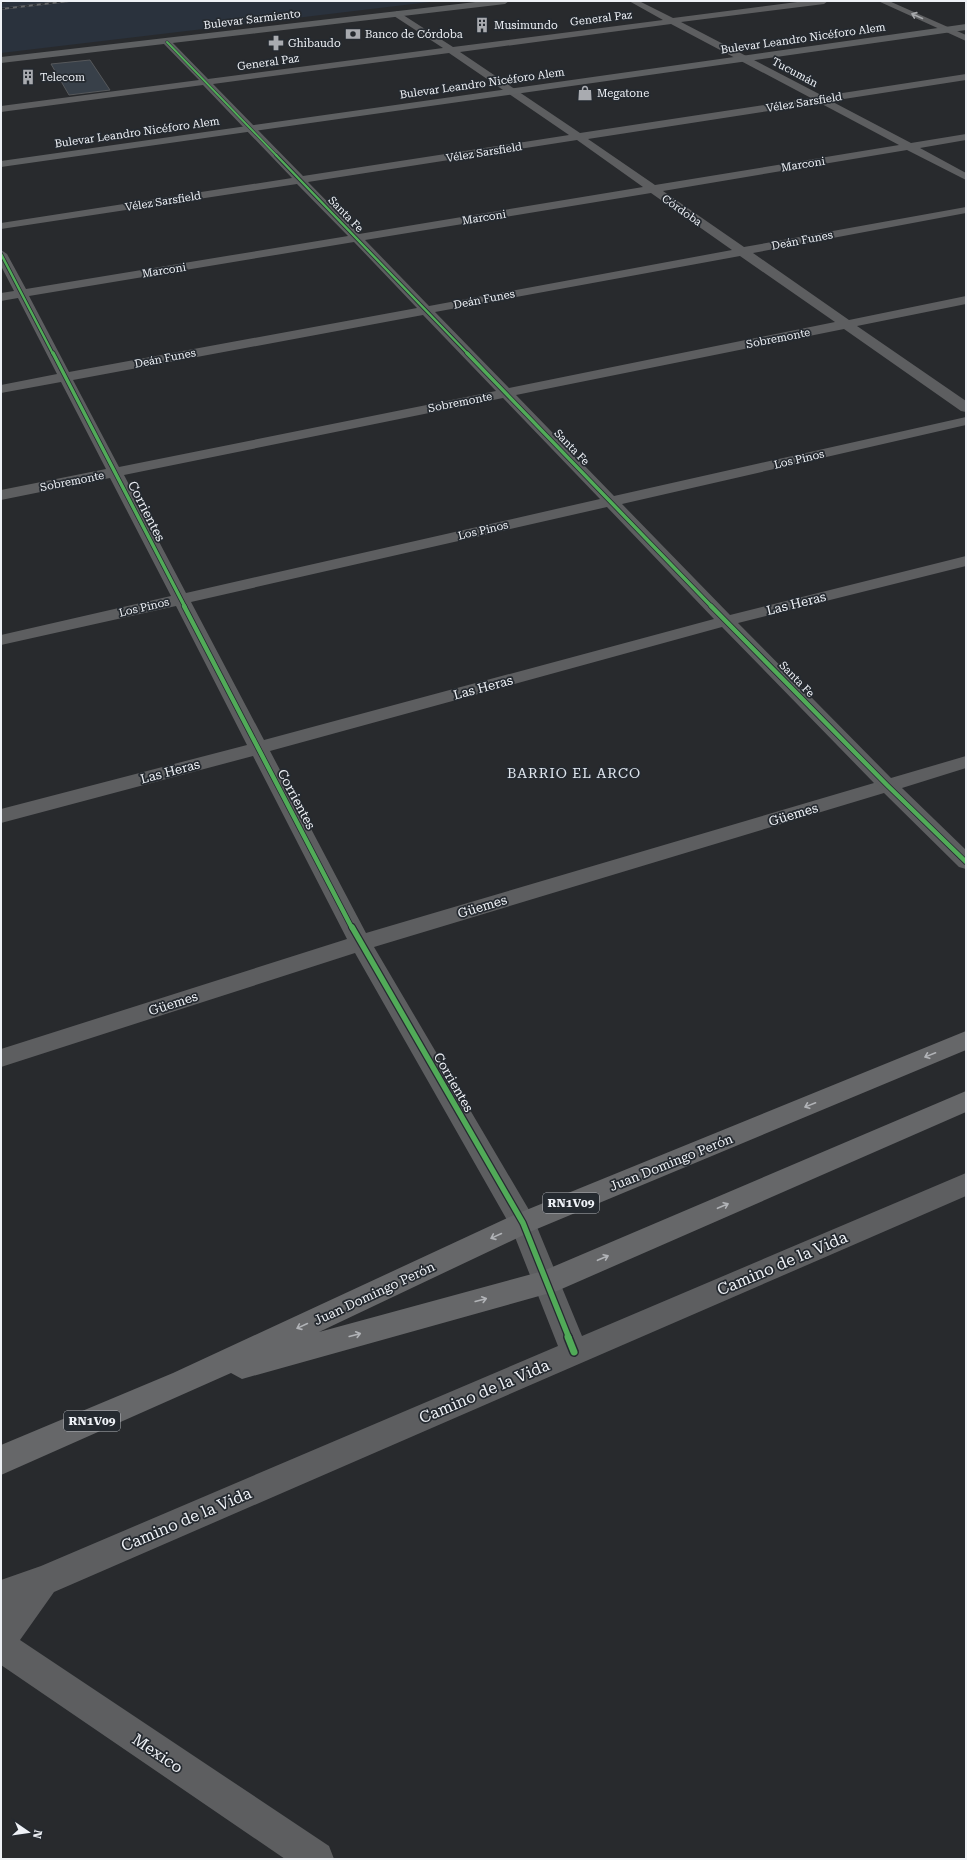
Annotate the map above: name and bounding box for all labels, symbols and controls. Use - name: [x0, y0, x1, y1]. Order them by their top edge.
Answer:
- street label: Bulevar Sarmiento: [203, 7, 302, 32]
- street label: General Paz: [569, 8, 633, 29]
- one-way arrow: [912, 12, 924, 20]
- building icon: Musimundo: [473, 16, 491, 34]
- place label: Musimundo: [494, 19, 558, 32]
- street label: Bulevar Leandro Nicéforo Alem: [720, 20, 886, 57]
- bank icon: Banco de Córdoba: [344, 25, 362, 43]
- place label: Banco de Córdoba: [365, 28, 463, 41]
- pharmacy icon: Ghibaudo: [267, 34, 285, 52]
- place label: Ghibaudo: [288, 37, 341, 50]
- street label: General Paz: [236, 52, 300, 73]
- street label: Tucumán: [770, 55, 820, 90]
- street label: Bulevar Leandro Nicéforo Alem: [399, 65, 565, 102]
- building icon: Telecom: [19, 68, 37, 86]
- place label: Telecom: [40, 71, 85, 84]
- shop icon: Megatone: [576, 84, 594, 102]
- place label: Megatone: [597, 87, 649, 100]
- street label: Vélez Sarsfield: [765, 90, 843, 115]
- street label: Bulevar Leandro Nicéforo Alem: [54, 114, 220, 151]
- street label: Vélez Sarsfield: [445, 140, 523, 165]
- street label: Marconi: [780, 155, 826, 174]
- street label: Vélez Sarsfield: [124, 189, 202, 214]
- street label: Córdoba: [659, 192, 704, 229]
- street label: Santa Fe: [325, 194, 366, 235]
- street label: Marconi: [461, 208, 507, 227]
- street label: Deán Funes: [770, 228, 834, 253]
- street label: Marconi: [141, 261, 187, 280]
- street label: Deán Funes: [452, 287, 516, 312]
- street label: Sobremonte: [745, 326, 811, 351]
- street label: Deán Funes: [133, 346, 197, 371]
- street label: Sobremonte: [427, 390, 493, 415]
- street label: Santa Fe: [551, 427, 592, 468]
- street label: Los Pinos: [773, 447, 826, 472]
- street label: Sobremonte: [39, 469, 105, 494]
- street label: Corrientes: [125, 479, 168, 544]
- street label: Los Pinos: [457, 518, 510, 543]
- street label: Las Heras: [765, 589, 828, 618]
- street label: Los Pinos: [118, 595, 171, 620]
- street label: Santa Fe: [776, 659, 817, 700]
- street label: Las Heras: [452, 672, 515, 703]
- street label: Las Heras: [139, 756, 202, 787]
- district label: BARRIO EL ARCO: [507, 765, 641, 781]
- street label: Corrientes: [274, 767, 319, 832]
- street label: Güemes: [767, 800, 820, 829]
- street label: Güemes: [456, 892, 509, 921]
- street label: Güemes: [147, 988, 200, 1018]
- street label: Corrientes: [431, 1050, 477, 1114]
- one-way arrow: [924, 1052, 936, 1059]
- one-way arrow: [804, 1101, 816, 1109]
- street label: Juan Domingo Perón: [607, 1131, 736, 1194]
- road number: RN1V09: [543, 1193, 599, 1213]
- one-way arrow: [716, 1202, 728, 1209]
- street label: Camino de la Vida: [714, 1227, 851, 1300]
- one-way arrow: [490, 1233, 502, 1240]
- one-way arrow: [597, 1253, 609, 1261]
- street label: Juan Domingo Perón: [311, 1259, 438, 1328]
- one-way arrow: [474, 1296, 487, 1303]
- one-way arrow: [297, 1323, 309, 1330]
- one-way arrow: [349, 1331, 362, 1338]
- street label: Camino de la Vida: [416, 1355, 553, 1428]
- road number: RN1V09: [64, 1411, 120, 1431]
- street label: Camino de la Vida: [118, 1483, 255, 1556]
- street label: Mexico: [129, 1730, 187, 1777]
- north arrow: [8, 1812, 48, 1852]
- text: N: [30, 1829, 45, 1840]

